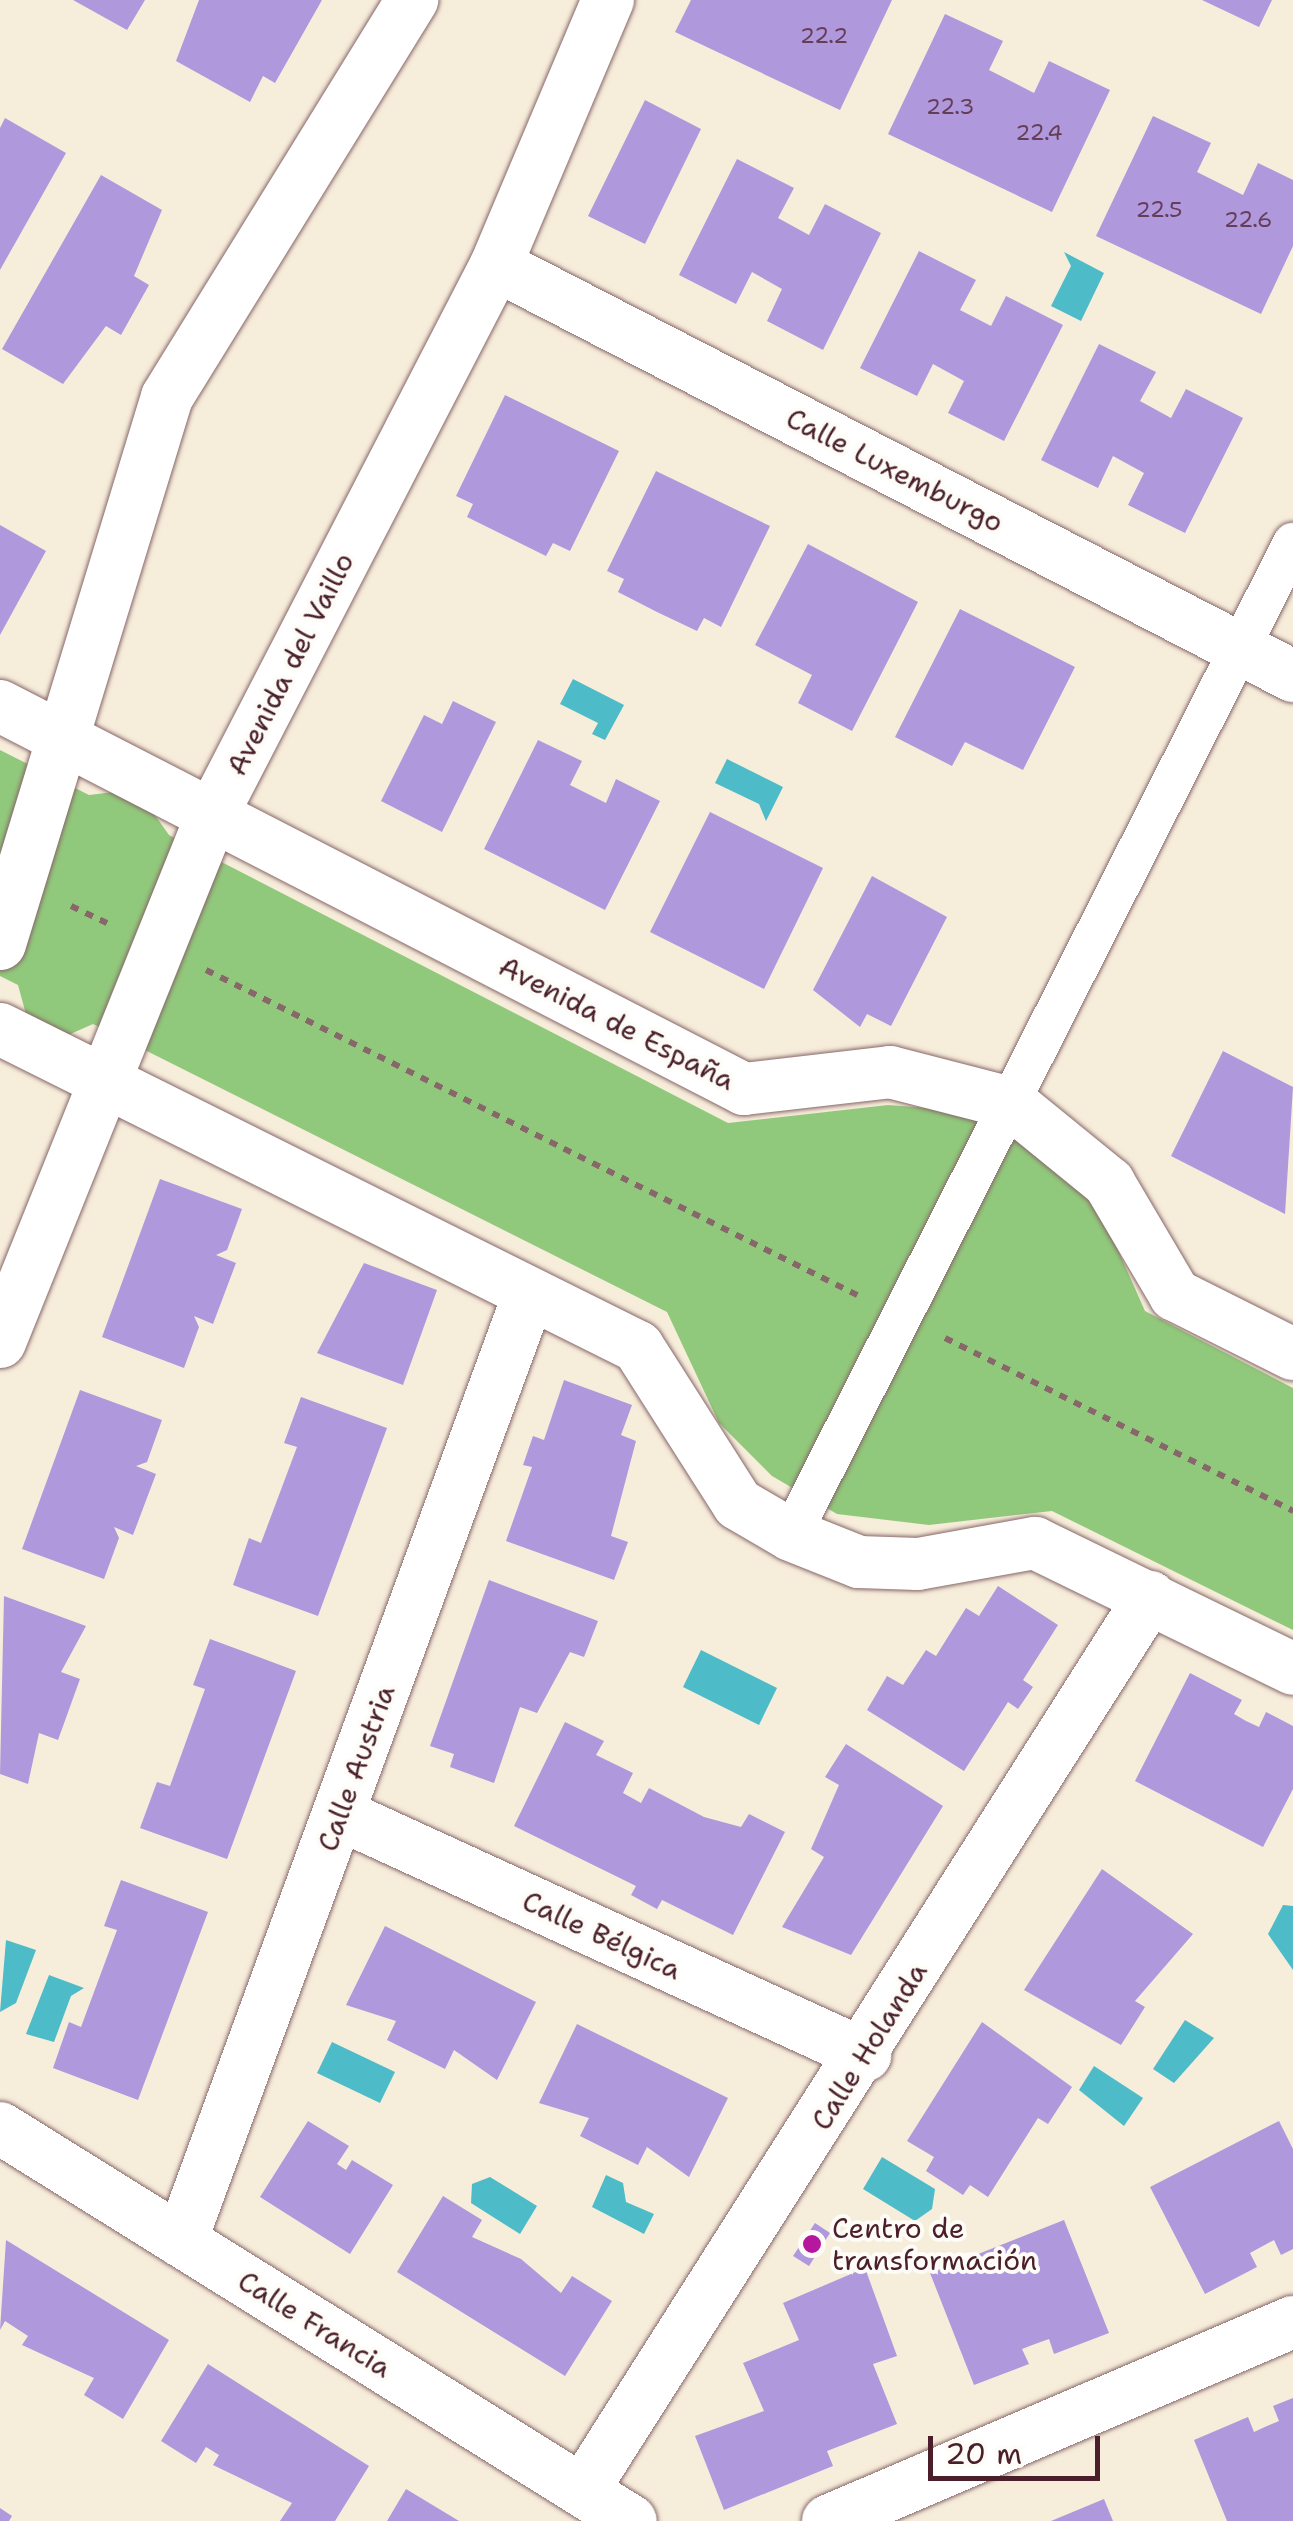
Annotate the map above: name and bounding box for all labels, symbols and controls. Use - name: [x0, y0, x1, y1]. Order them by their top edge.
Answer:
- house number: 22.2: [800, 23, 848, 49]
- house number: 22.3: [926, 94, 974, 120]
- house number: 22.4: [1015, 120, 1063, 146]
- house number: 22.5: [1135, 197, 1183, 223]
- house number: 22.6: [1224, 207, 1272, 233]
- street label: Calle Luxemburgo: [781, 401, 1009, 539]
- street label: Avenida del Vaillo: [219, 547, 361, 781]
- street label: Avenida de España: [493, 949, 741, 1097]
- street label: Calle Austria: [310, 1680, 402, 1856]
- street label: Calle Bélgica: [517, 1884, 687, 1986]
- street label: Calle Holanda: [804, 1956, 934, 2136]
- place label: Centro de transformación: [832, 2211, 1037, 2277]
- marker: Centro de transformación: [801, 2233, 823, 2255]
- street label: Calle Francia: [232, 2264, 398, 2384]
- scale bar: [933, 2416, 1106, 2478]
- text: 20 m: [945, 2433, 1022, 2474]

